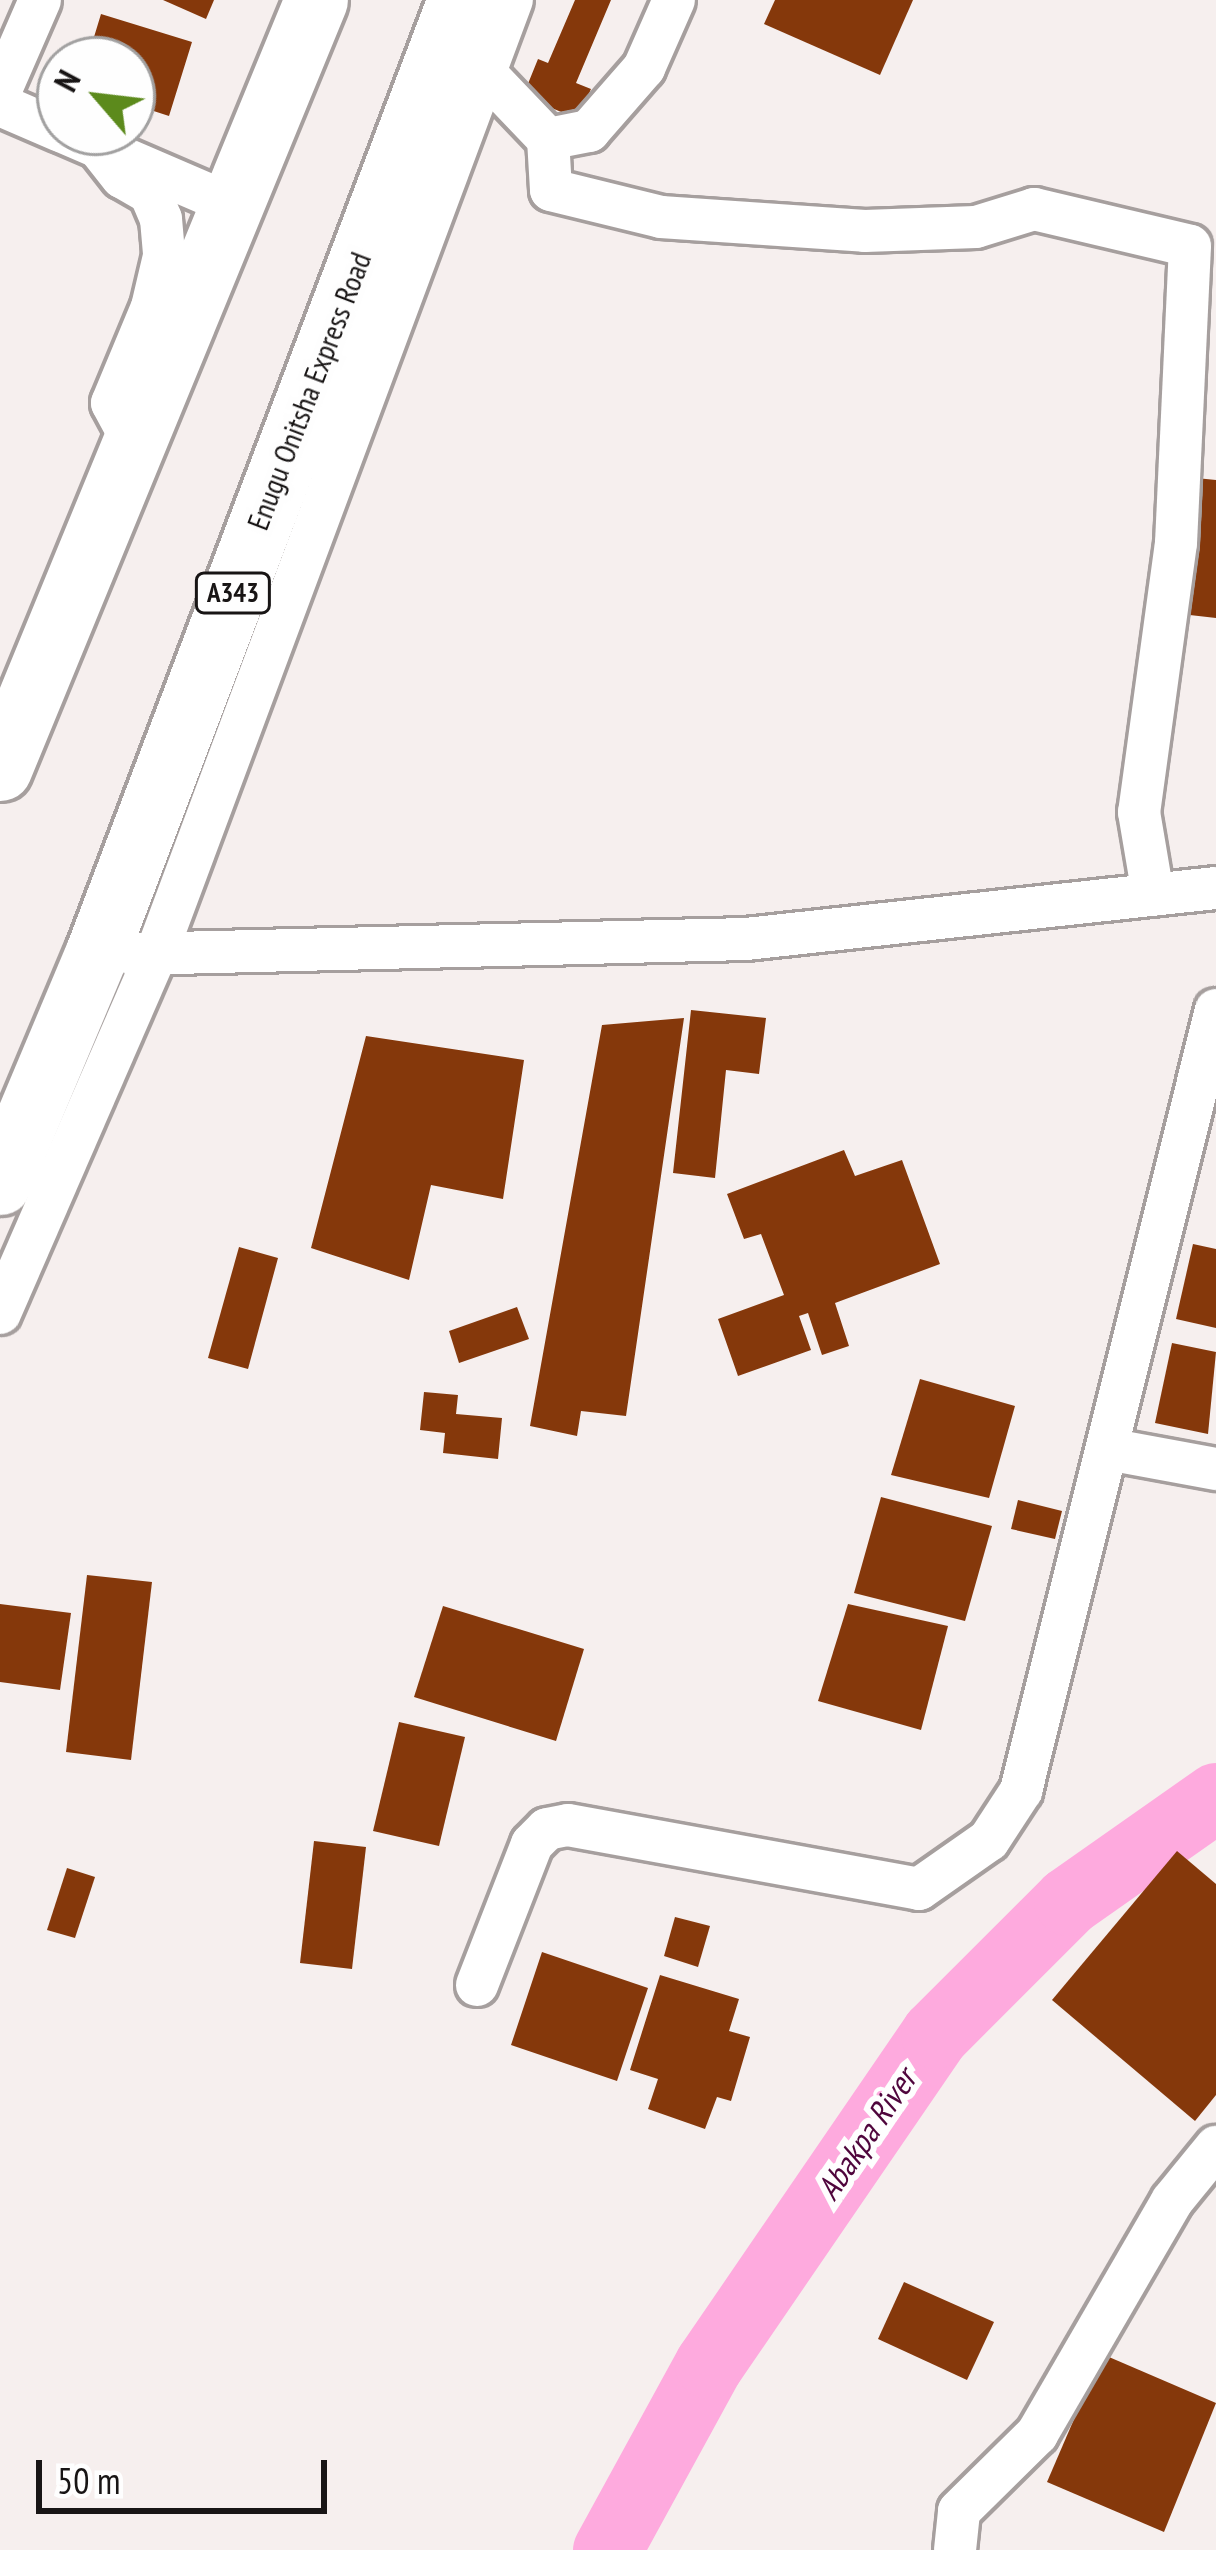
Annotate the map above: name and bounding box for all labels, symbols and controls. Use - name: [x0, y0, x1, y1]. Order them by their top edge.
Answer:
- north arrow: [36, 36, 156, 156]
- text: N: [43, 62, 90, 98]
- street label: Enugu Onitsha Express Road: [239, 247, 379, 535]
- road number: A343: [194, 572, 272, 614]
- water label: Abakpa River: [808, 2061, 924, 2207]
- scale bar: [42, 2436, 333, 2510]
- text: 50 m: [57, 2457, 120, 2504]

